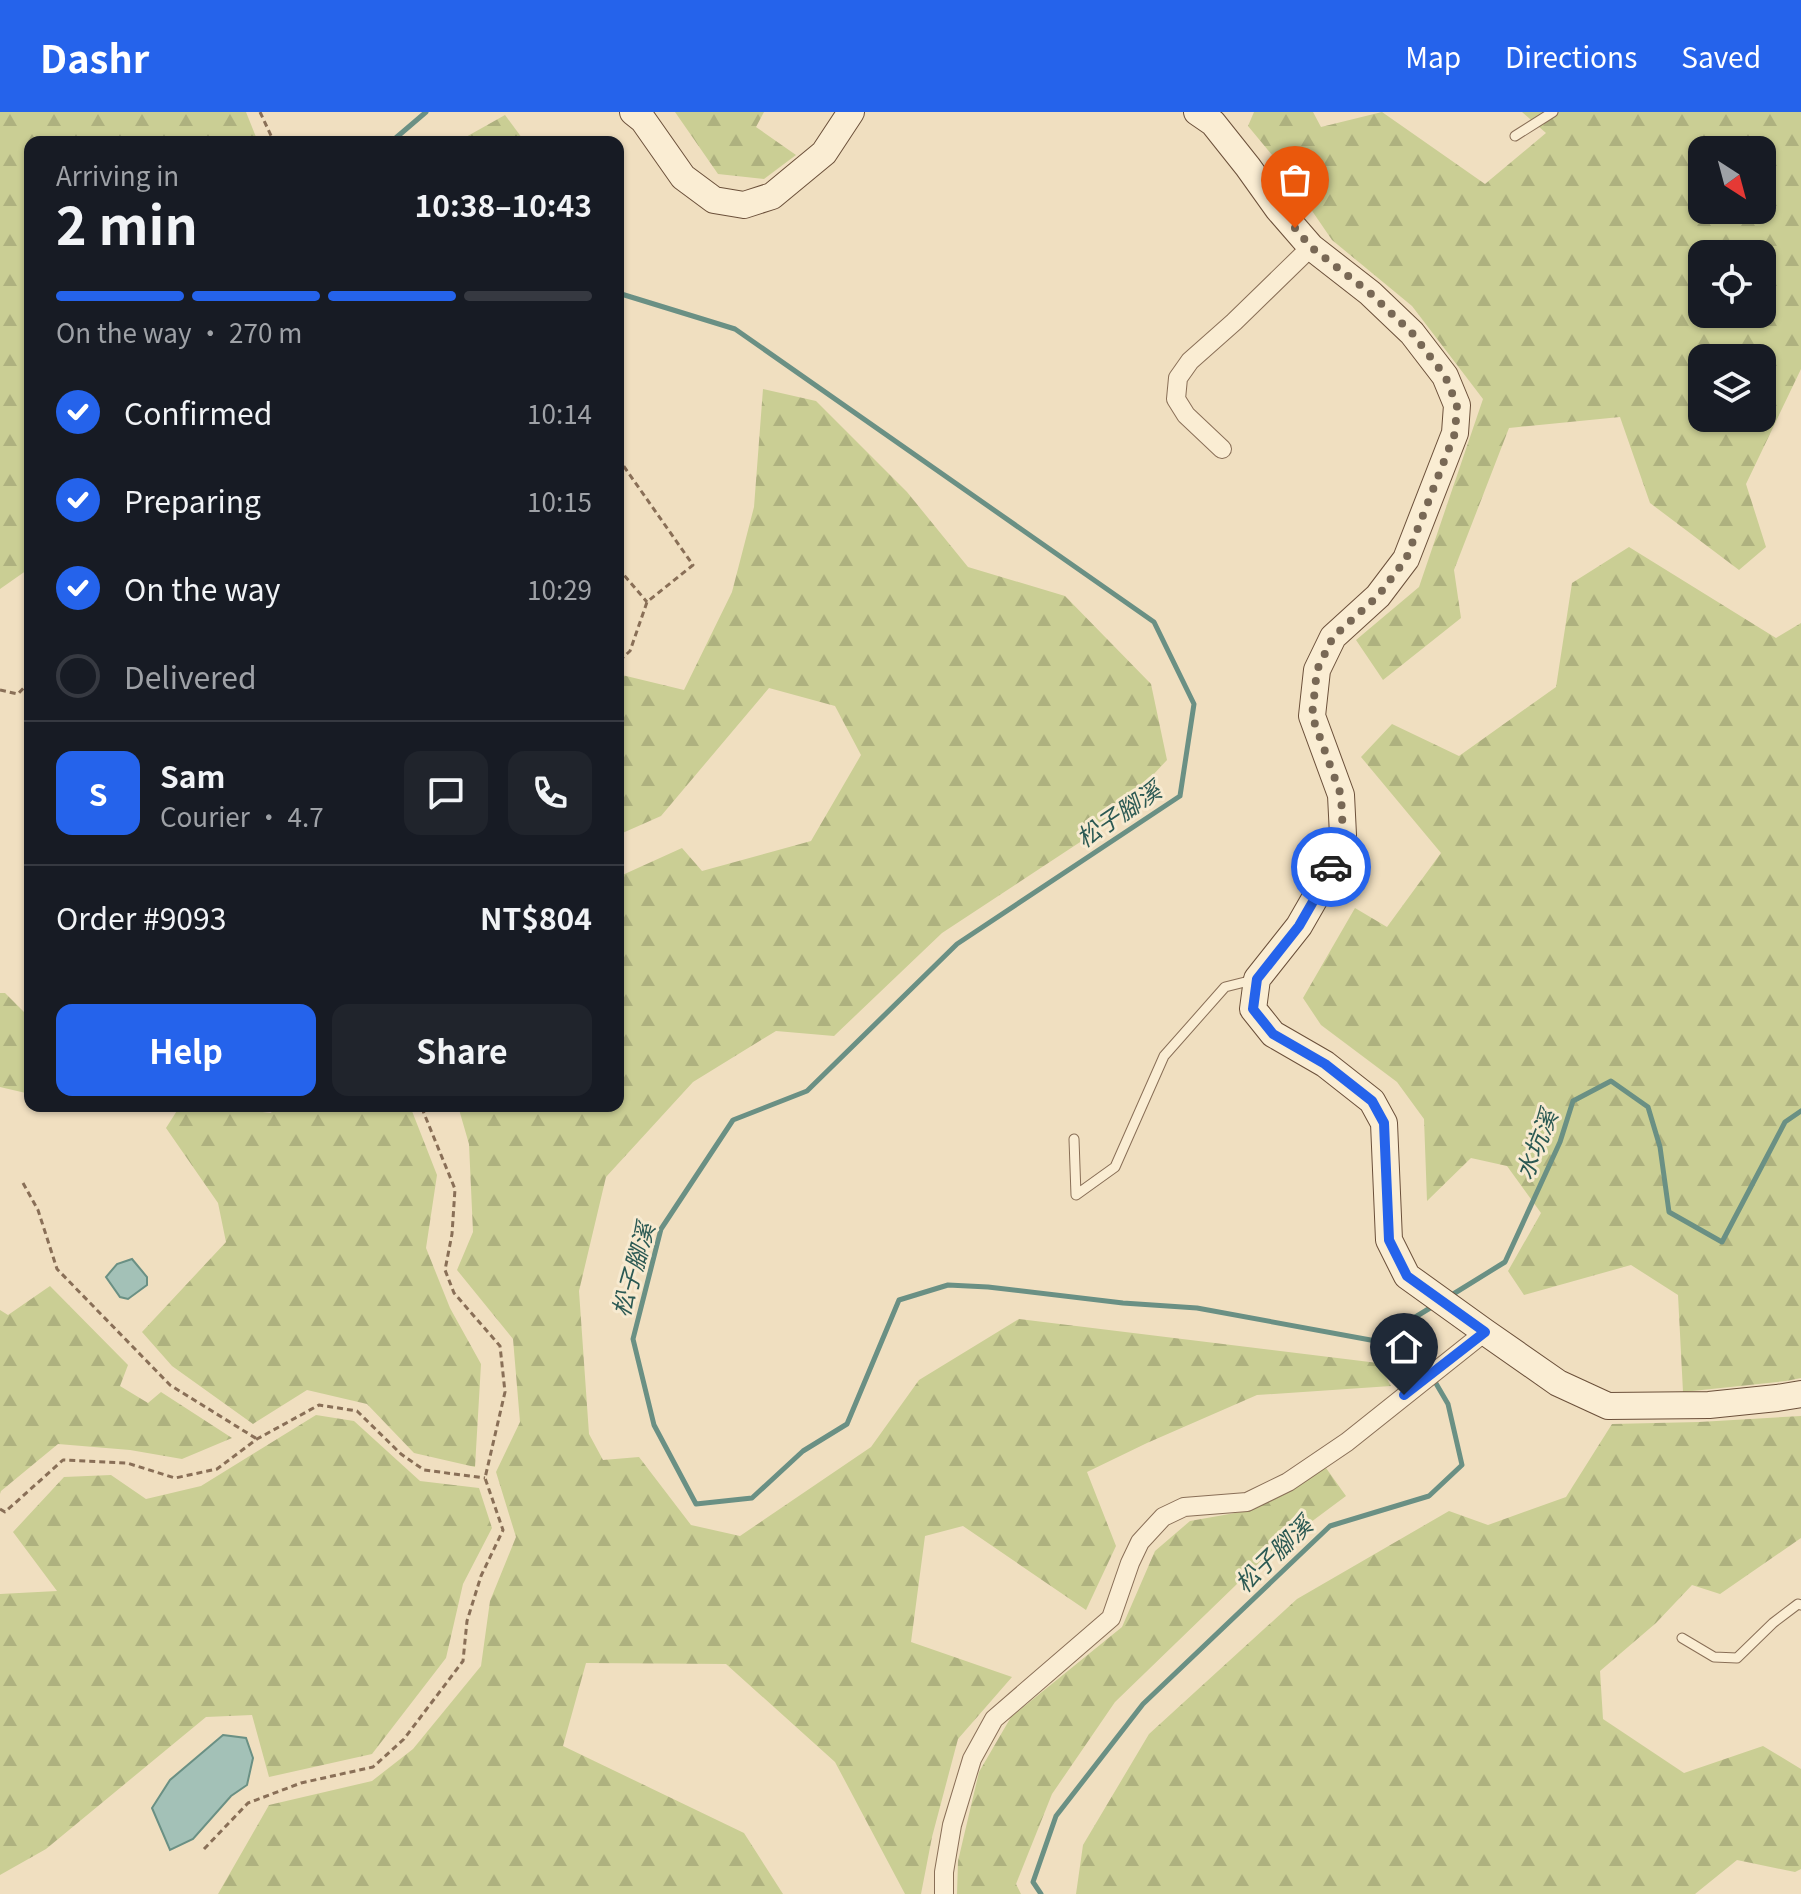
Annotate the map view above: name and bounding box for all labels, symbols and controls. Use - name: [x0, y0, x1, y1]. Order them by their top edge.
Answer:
- text: Dashr: [40, 29, 149, 84]
- text: Map: [1405, 36, 1461, 76]
- text: Directions: [1505, 36, 1637, 76]
- text: Saved: [1681, 36, 1761, 76]
- north arrow: [1688, 136, 1776, 224]
- map controls: [1688, 136, 1776, 432]
- pin: [1261, 146, 1329, 228]
- text: Arriving in: [56, 156, 179, 193]
- icon: bag: [1273, 158, 1317, 202]
- text: 10:38–10:43: [415, 182, 592, 226]
- text: 2 min: [56, 185, 198, 260]
- button: locate: [1688, 240, 1776, 328]
- text: On the way · 270 m: [56, 313, 302, 350]
- button: layers: [1688, 344, 1776, 432]
- icon: check: [56, 390, 100, 434]
- text: Confirmed: [124, 390, 272, 434]
- text: 10:14: [527, 394, 592, 431]
- icon: check: [56, 478, 100, 522]
- text: Preparing: [124, 478, 261, 522]
- text: 10:15: [527, 482, 592, 519]
- icon: check: [56, 566, 100, 610]
- text: On the way: [124, 566, 280, 610]
- text: 10:29: [527, 570, 592, 607]
- text: Delivered: [124, 654, 257, 698]
- button: chat: [404, 751, 488, 835]
- button: phone: [508, 751, 592, 835]
- text: Sam: [160, 753, 225, 797]
- water label: 松子腳溪: [1068, 770, 1170, 854]
- text: S: [89, 771, 107, 815]
- text: Courier · 4.7: [160, 797, 324, 834]
- courier: [1291, 827, 1371, 907]
- icon: car: [1309, 845, 1353, 889]
- text: Order #9093: [56, 895, 226, 939]
- text: NT$804: [480, 895, 592, 939]
- button: Help: [56, 1004, 316, 1096]
- button: Share: [332, 1004, 592, 1096]
- water label: 水坑溪: [1505, 1101, 1566, 1184]
- water label: 松子腳溪: [602, 1215, 662, 1320]
- pin: [1370, 1313, 1438, 1395]
- icon: home: [1382, 1325, 1426, 1369]
- water label: 松子腳溪: [1226, 1505, 1321, 1599]

